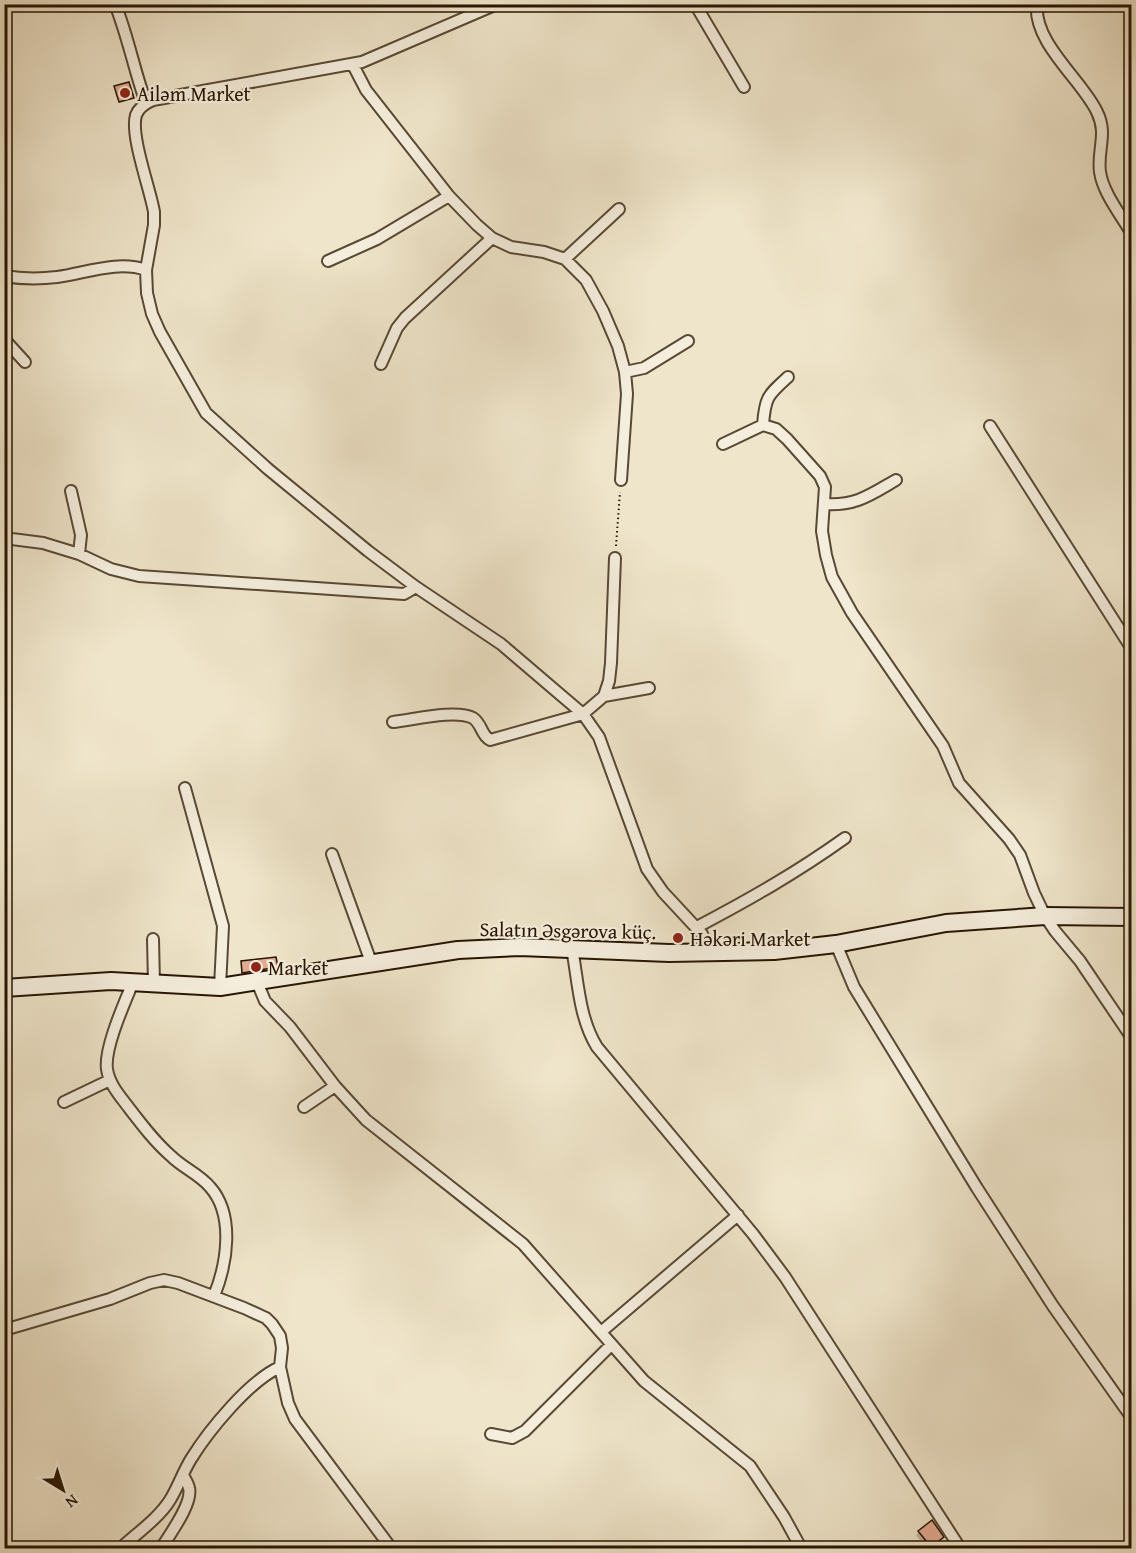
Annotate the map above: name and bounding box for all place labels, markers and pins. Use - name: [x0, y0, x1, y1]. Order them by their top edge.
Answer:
- place label: Ailəm Market: [137, 79, 251, 108]
- marker: Ailəm Market: [118, 86, 132, 100]
- place label: Həkəri Market: [690, 924, 811, 953]
- marker: Həkəri Market: [671, 931, 685, 945]
- place label: Market: [268, 953, 328, 982]
- marker: Market: [249, 960, 263, 974]

